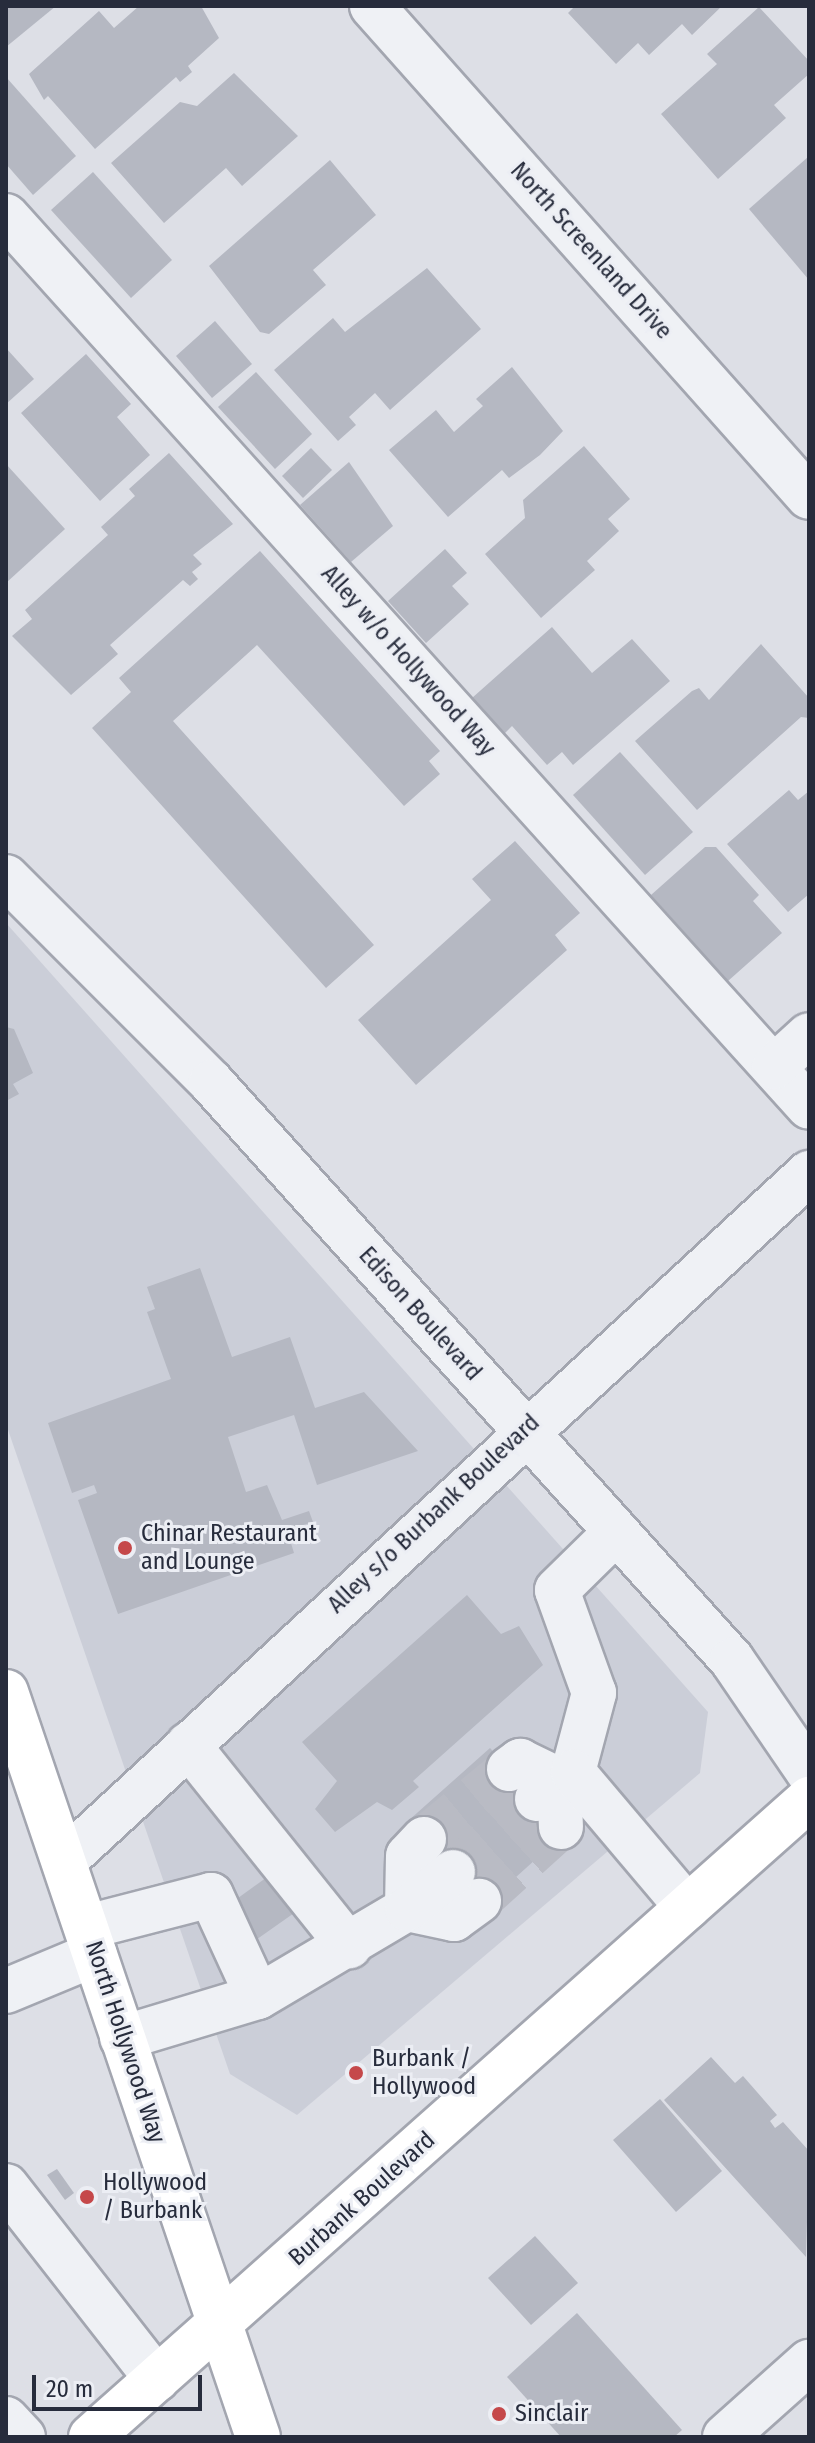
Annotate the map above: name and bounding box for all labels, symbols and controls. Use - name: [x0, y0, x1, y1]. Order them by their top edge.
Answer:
- street label: North Screenland Drive: [504, 157, 678, 345]
- street label: Alley w/o Hollywood Way: [315, 560, 501, 762]
- street label: Edison Boulevard: [352, 1241, 488, 1387]
- street label: Alley s/o Burbank Boulevard: [322, 1408, 546, 1620]
- place label: Chinar Restaurant and Lounge: [141, 1520, 317, 1576]
- marker: Chinar Restaurant and Lounge: [116, 1539, 134, 1557]
- street label: North Hollywood Way: [79, 1937, 171, 2147]
- place label: Burbank / Hollywood: [372, 2045, 476, 2101]
- marker: Burbank / Hollywood: [347, 2064, 365, 2082]
- street label: Burbank Boulevard: [283, 2126, 441, 2272]
- place label: Hollywood / Burbank: [103, 2169, 207, 2225]
- marker: Hollywood / Burbank: [78, 2188, 96, 2206]
- scale bar: [36, 2359, 206, 2409]
- text: 20 m: [46, 2375, 93, 2403]
- place label: Sinclair: [515, 2400, 588, 2428]
- marker: Sinclair: [490, 2405, 508, 2423]

